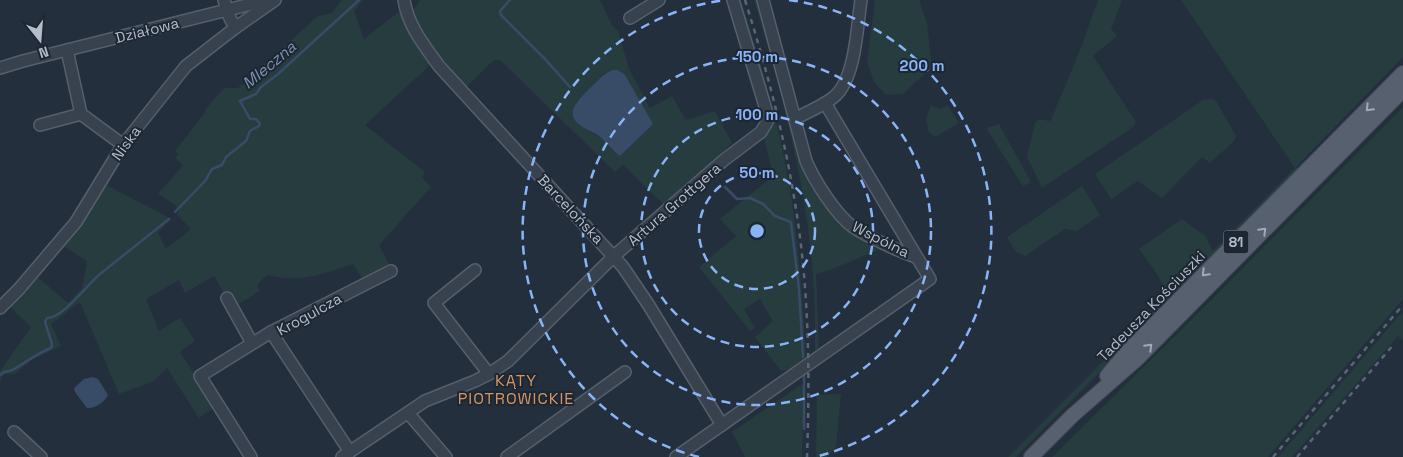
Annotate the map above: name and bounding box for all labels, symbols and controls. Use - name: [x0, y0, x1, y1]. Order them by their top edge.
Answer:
- street label: Działowa: [113, 13, 181, 47]
- north arrow: [15, 15, 65, 65]
- water label: Mleczna: [238, 36, 301, 94]
- text: N: [37, 42, 51, 62]
- text: 150 m: [736, 47, 778, 66]
- text: 200 m: [900, 56, 944, 75]
- one-way arrow: [1366, 102, 1375, 111]
- text: 100 m: [736, 105, 778, 124]
- street label: Niska: [107, 122, 145, 164]
- street label: Artura Grottgera: [623, 158, 725, 250]
- text: 50 m: [739, 163, 775, 182]
- street label: Barcelońska: [534, 170, 608, 248]
- street label: Wspólna: [849, 217, 913, 262]
- centre of rings: [748, 222, 766, 240]
- one-way arrow: [1257, 228, 1266, 237]
- road number: 81: [1224, 230, 1248, 253]
- street label: Tadeusza Kościuszki: [1093, 246, 1209, 366]
- one-way arrow: [1202, 267, 1211, 276]
- street label: Krogulcza: [273, 288, 345, 340]
- one-way arrow: [1143, 344, 1152, 353]
- district label: KĄTY PIOTROWICKIE: [458, 370, 574, 409]

